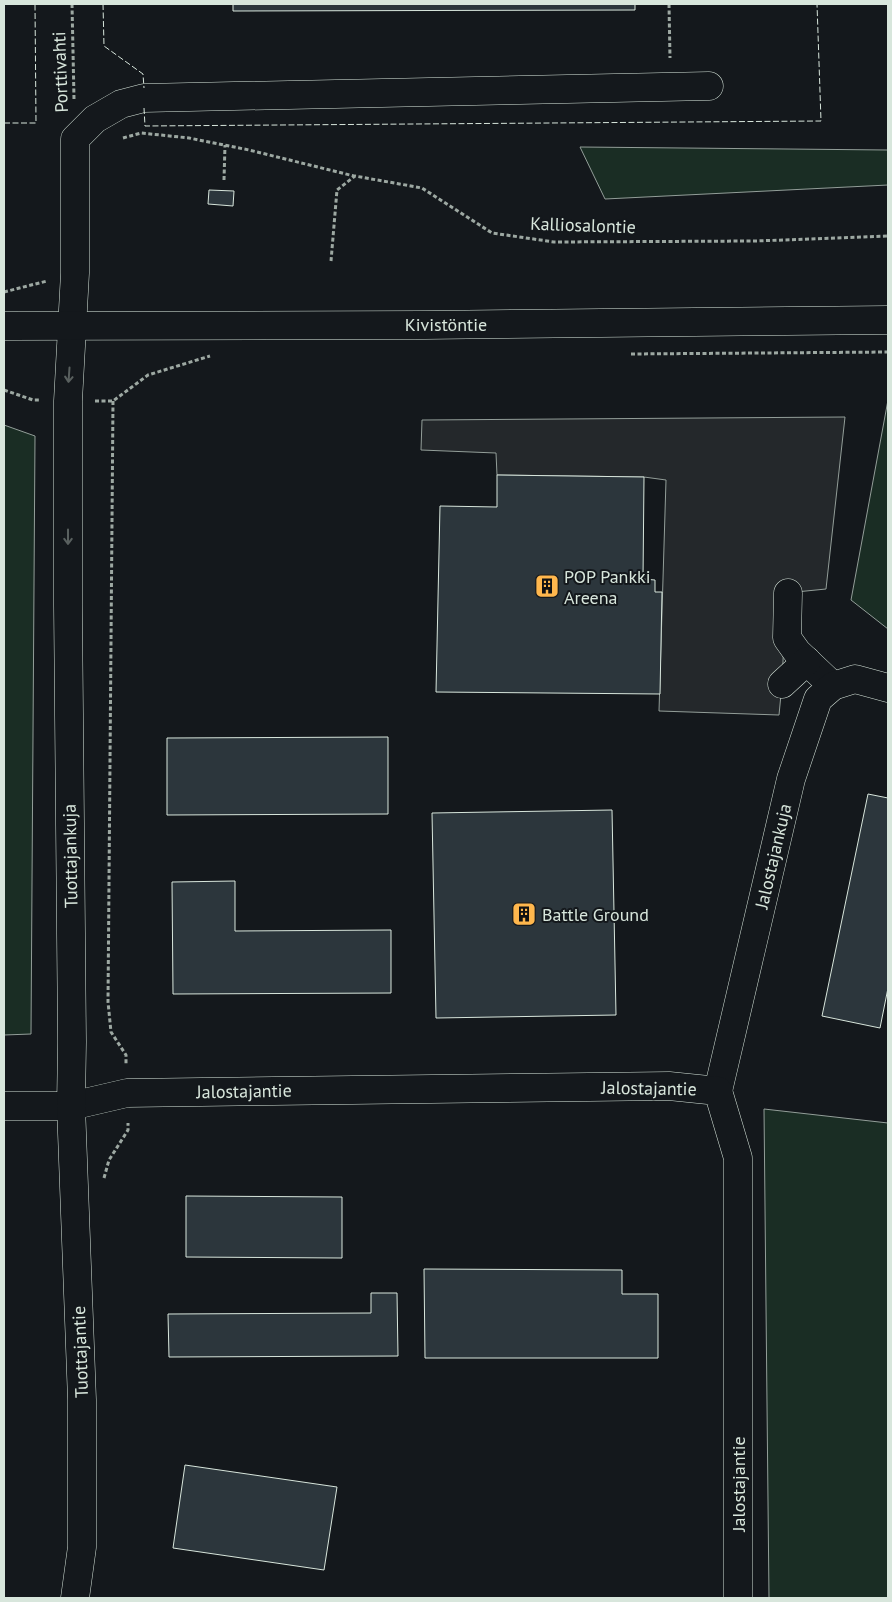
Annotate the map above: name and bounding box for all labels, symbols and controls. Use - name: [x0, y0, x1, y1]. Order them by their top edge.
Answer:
- street label: Porttivahti: [47, 31, 73, 113]
- street label: Kalliosalontie: [530, 212, 636, 238]
- street label: Kivistöntie: [405, 313, 487, 336]
- one-way arrow: [65, 366, 74, 382]
- one-way arrow: [63, 528, 73, 545]
- place label: POP Pankki Areena: [564, 565, 651, 609]
- building icon: POP Pankki Areena: [534, 573, 560, 599]
- street label: Jalostajankuja: [749, 801, 796, 912]
- street label: Tuottajankuja: [58, 804, 82, 908]
- building icon: Battle Ground: [511, 901, 537, 927]
- place label: Battle Ground: [542, 903, 649, 926]
- street label: Jalostajantie: [600, 1076, 697, 1100]
- street label: Jalostajantie: [195, 1079, 292, 1103]
- street label: Tuottajantie: [67, 1306, 93, 1398]
- street label: Jalostajantie: [727, 1436, 750, 1533]

